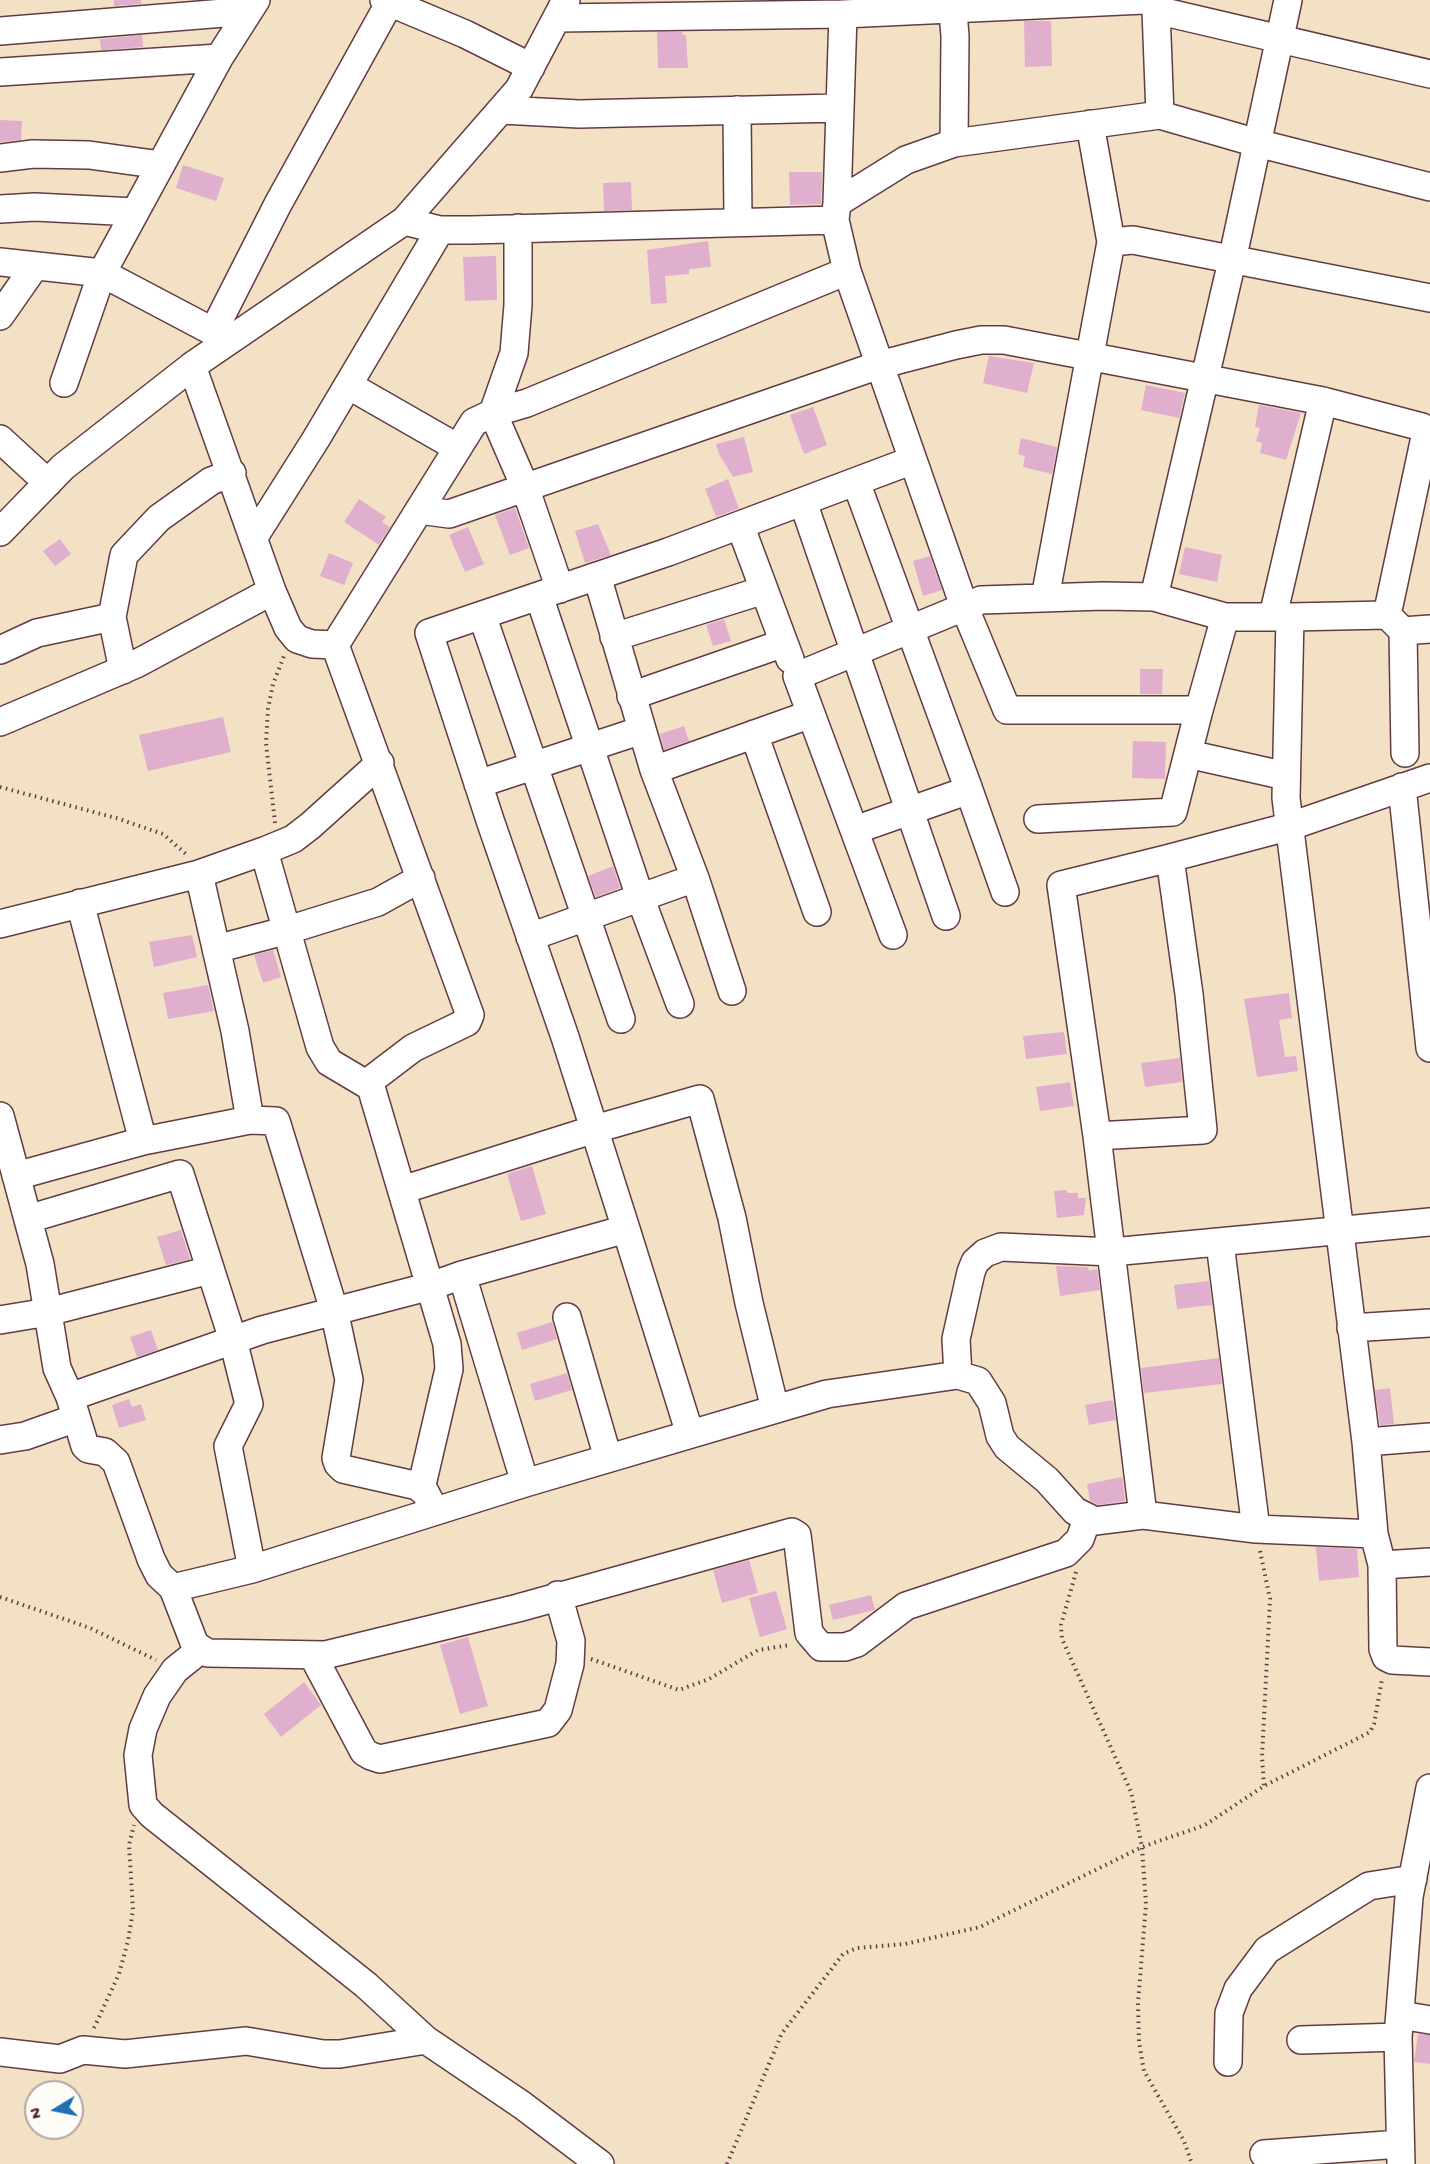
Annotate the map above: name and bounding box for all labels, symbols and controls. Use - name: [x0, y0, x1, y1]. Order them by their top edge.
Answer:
- north arrow: [24, 2080, 84, 2140]
- text: N: [27, 2106, 48, 2120]

